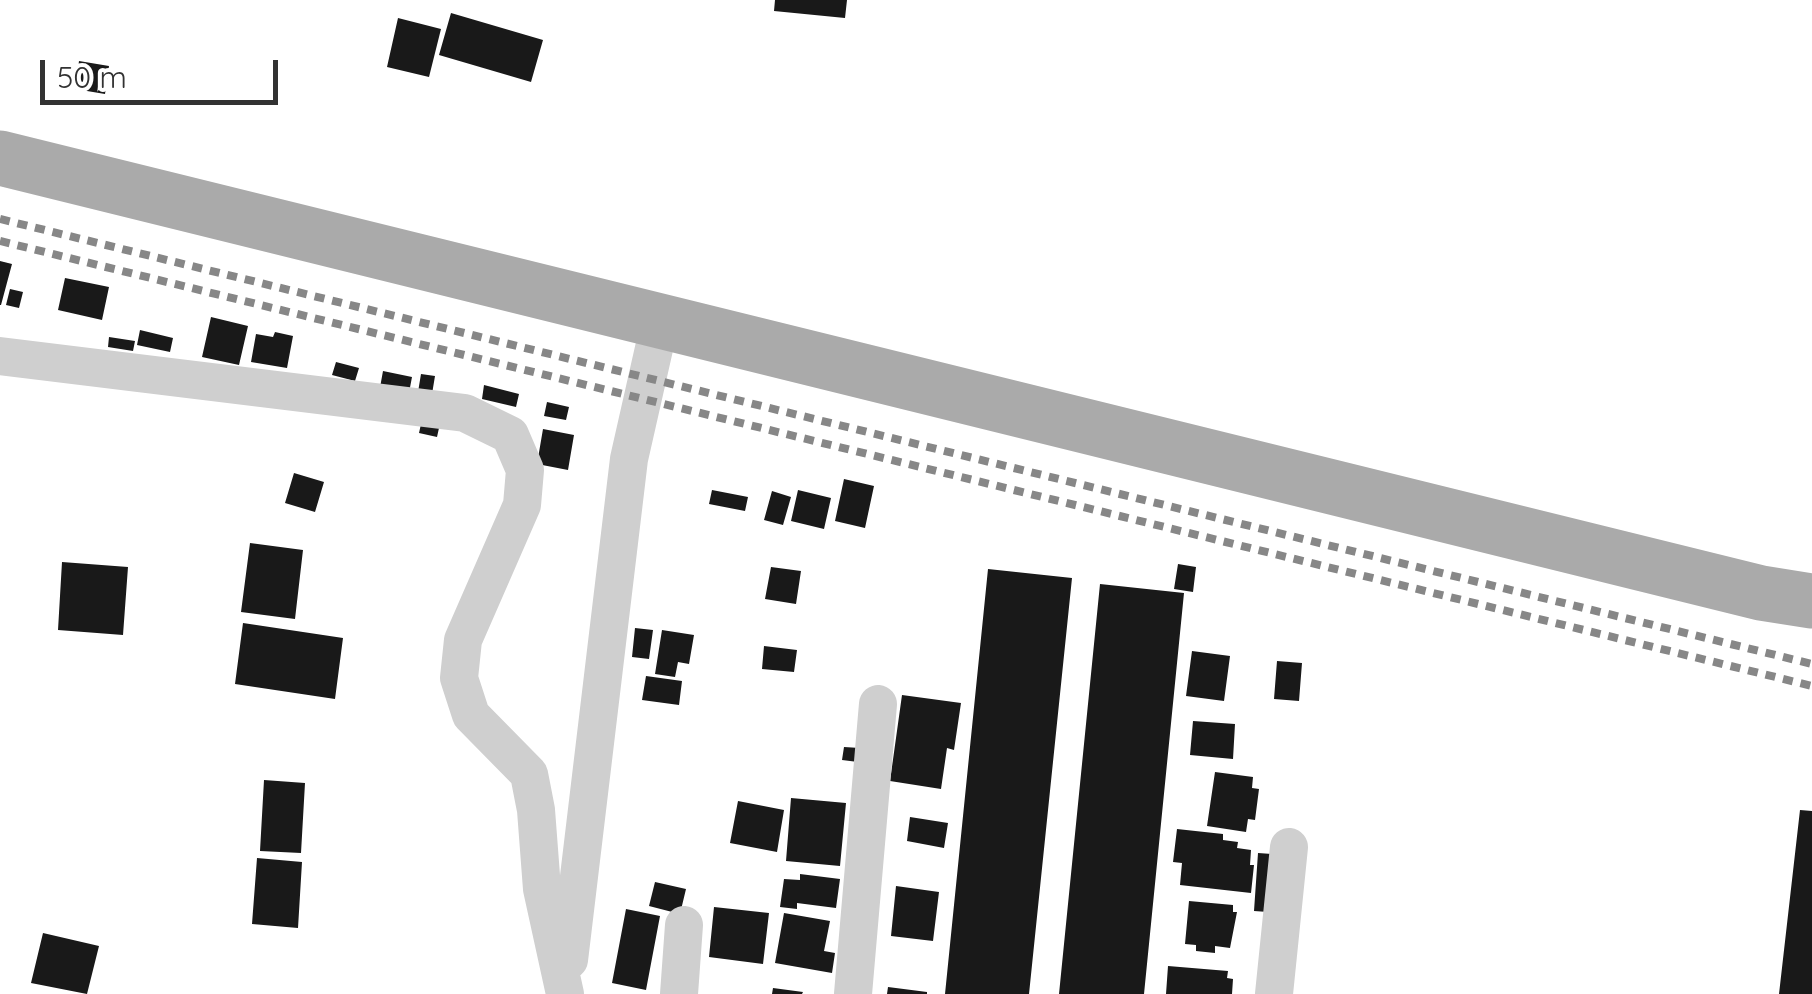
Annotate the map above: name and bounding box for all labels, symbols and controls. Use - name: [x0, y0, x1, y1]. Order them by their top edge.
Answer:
- scale bar: [45, 40, 282, 102]
- text: 50 m: [57, 58, 127, 96]

